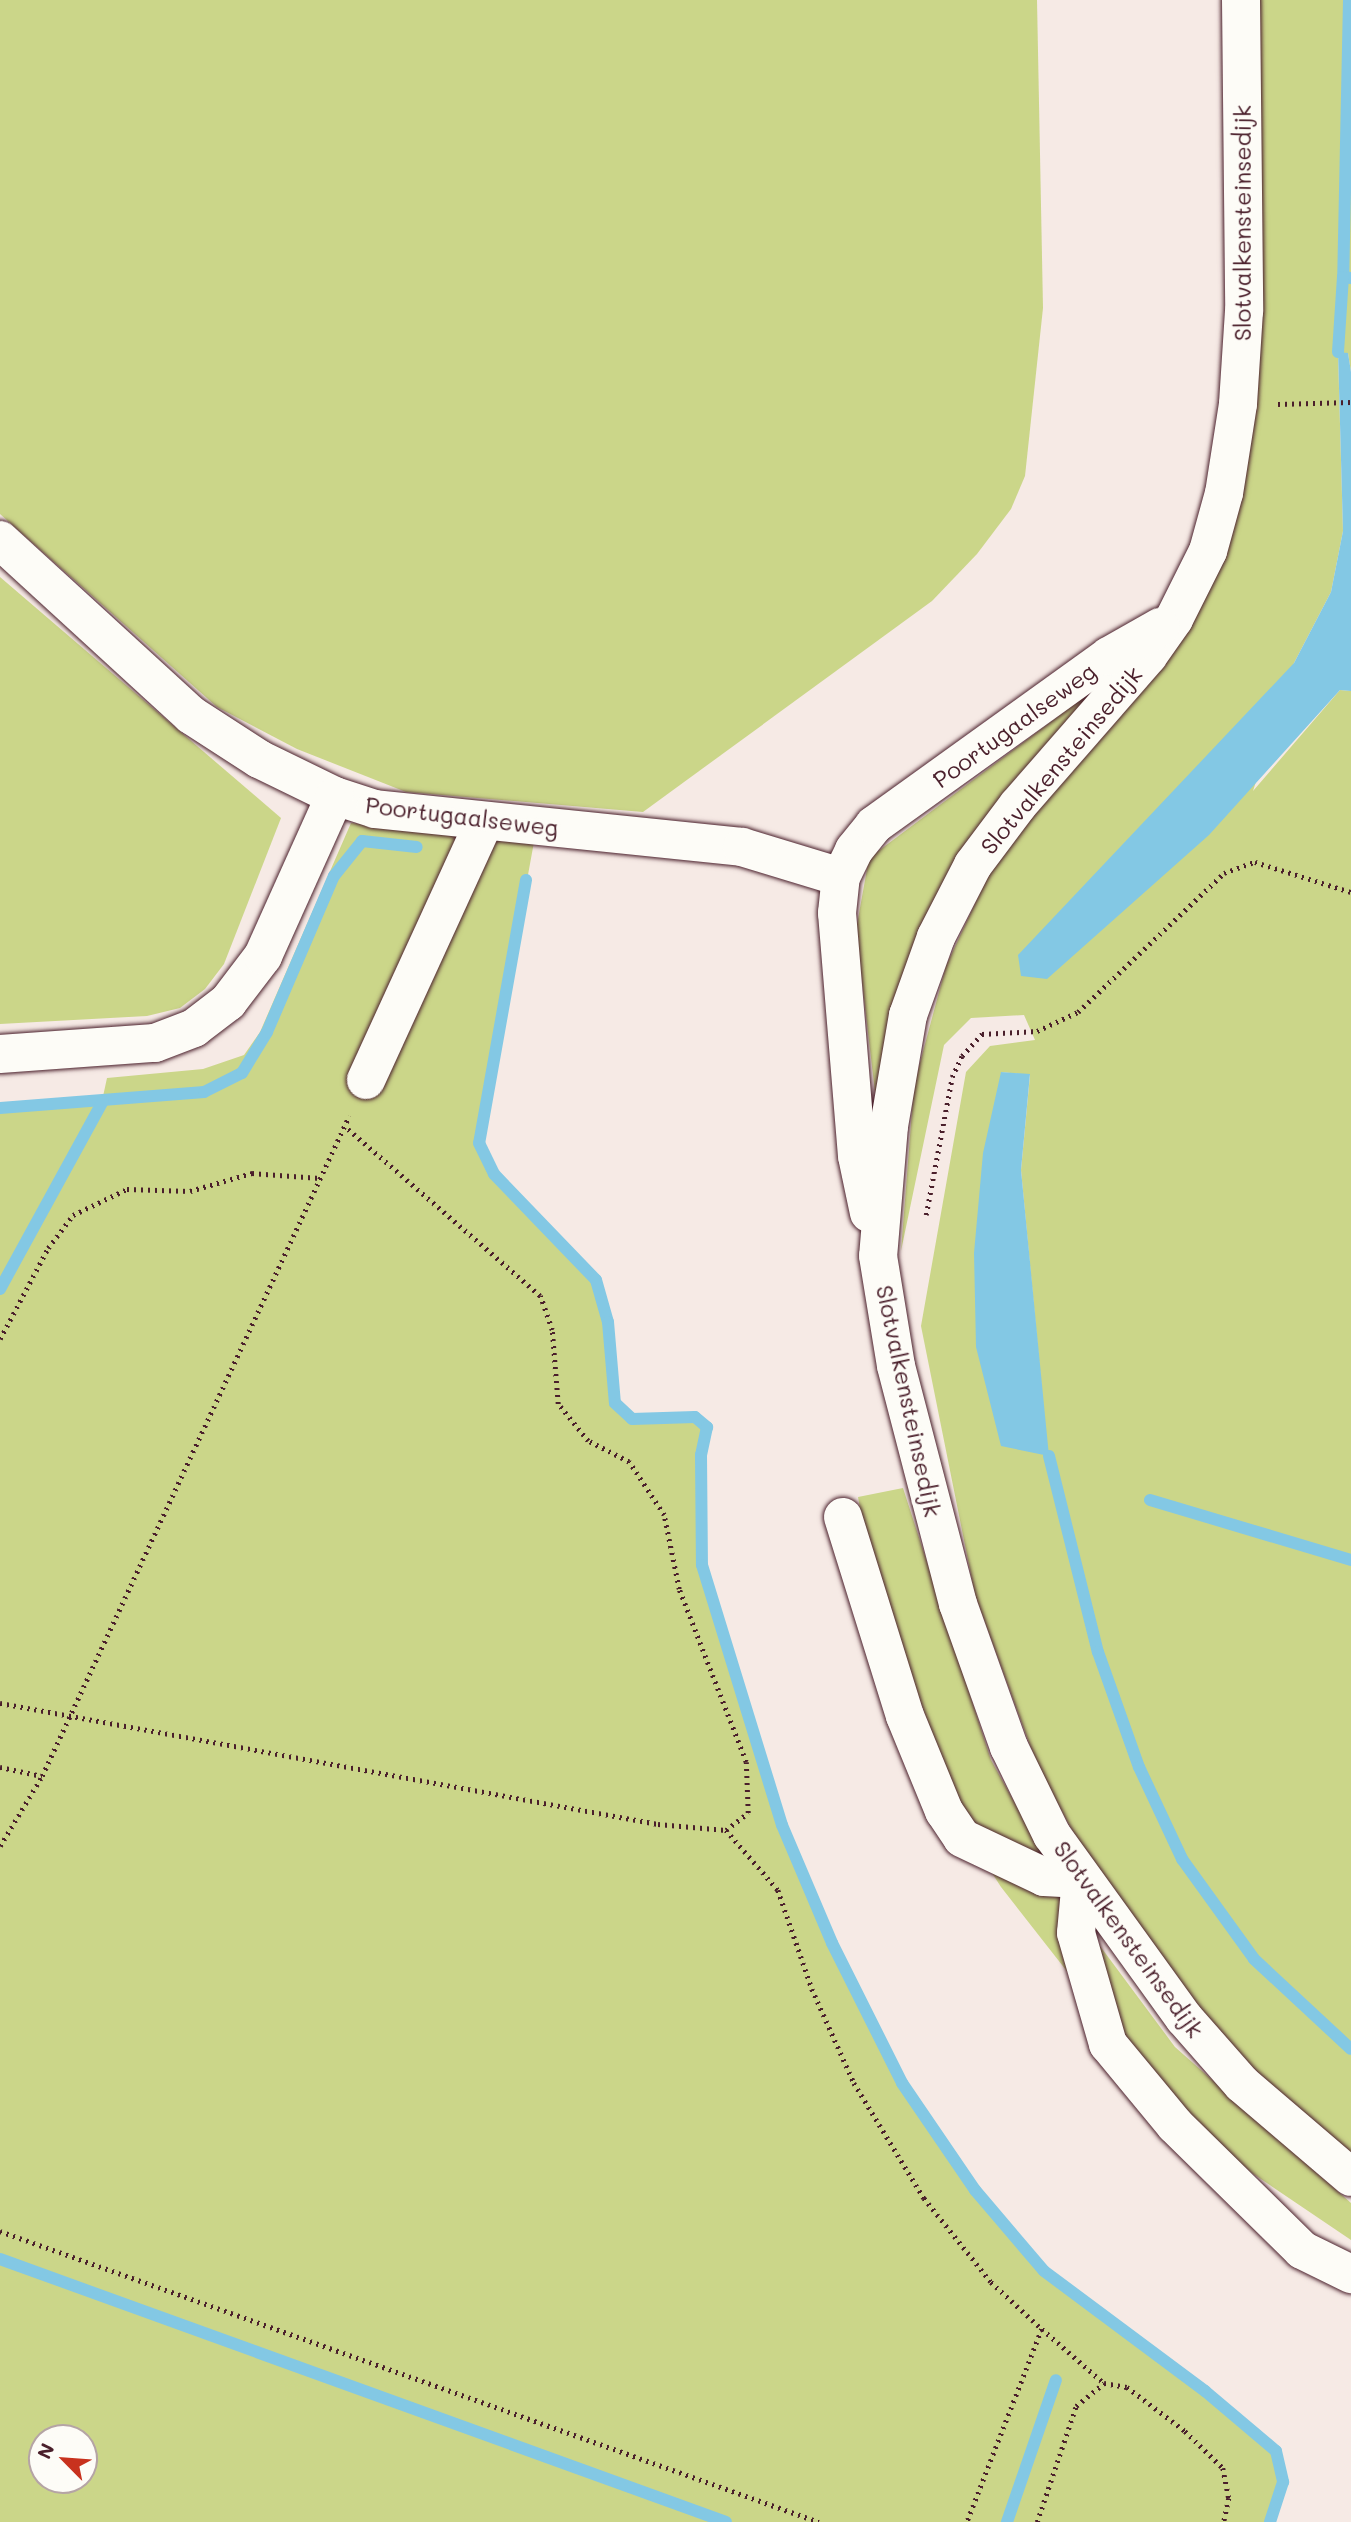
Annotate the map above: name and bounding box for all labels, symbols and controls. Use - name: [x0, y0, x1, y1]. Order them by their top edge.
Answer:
- street label: Slotvalkensteinsedijk: [1228, 105, 1256, 341]
- street label: Poortugaalseweg: [927, 657, 1101, 793]
- street label: Slotvalkensteinsedijk: [975, 661, 1147, 859]
- street label: Poortugaalseweg: [364, 790, 560, 842]
- street label: Slotvalkensteinsedijk: [871, 1283, 947, 1519]
- street label: Slotvalkensteinsedijk: [1048, 1835, 1210, 2043]
- north arrow: [28, 2424, 98, 2494]
- text: N: [31, 2439, 60, 2463]

